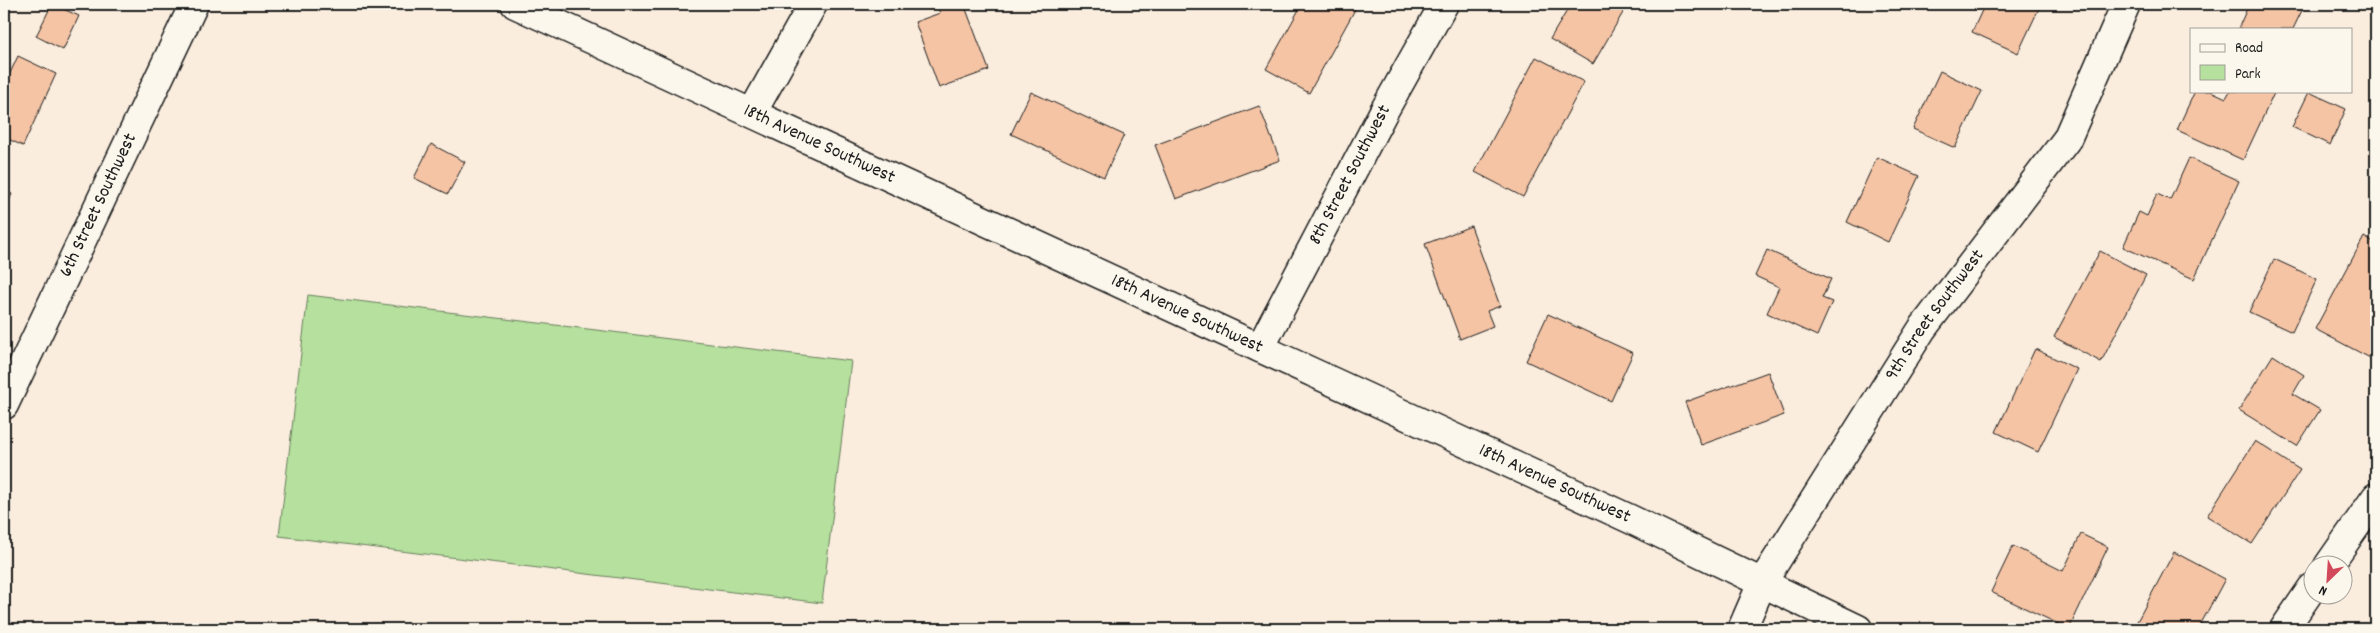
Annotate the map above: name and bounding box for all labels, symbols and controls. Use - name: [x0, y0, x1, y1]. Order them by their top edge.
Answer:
- legend: [2190, 28, 2352, 92]
- text: Road: [2235, 38, 2263, 60]
- text: Park: [2235, 64, 2261, 86]
- street label: 18th Avenue Southwest: [739, 98, 900, 191]
- street label: 8th Street Southwest: [1303, 100, 1398, 250]
- street label: 6th Street Southwest: [53, 129, 144, 282]
- street label: 9th Street Southwest: [1879, 244, 1991, 386]
- street label: 18th Avenue Southwest: [1106, 268, 1267, 361]
- street label: 18th Avenue Southwest: [1474, 437, 1635, 531]
- north arrow: [2302, 556, 2352, 606]
- text: N: [2316, 579, 2331, 600]

